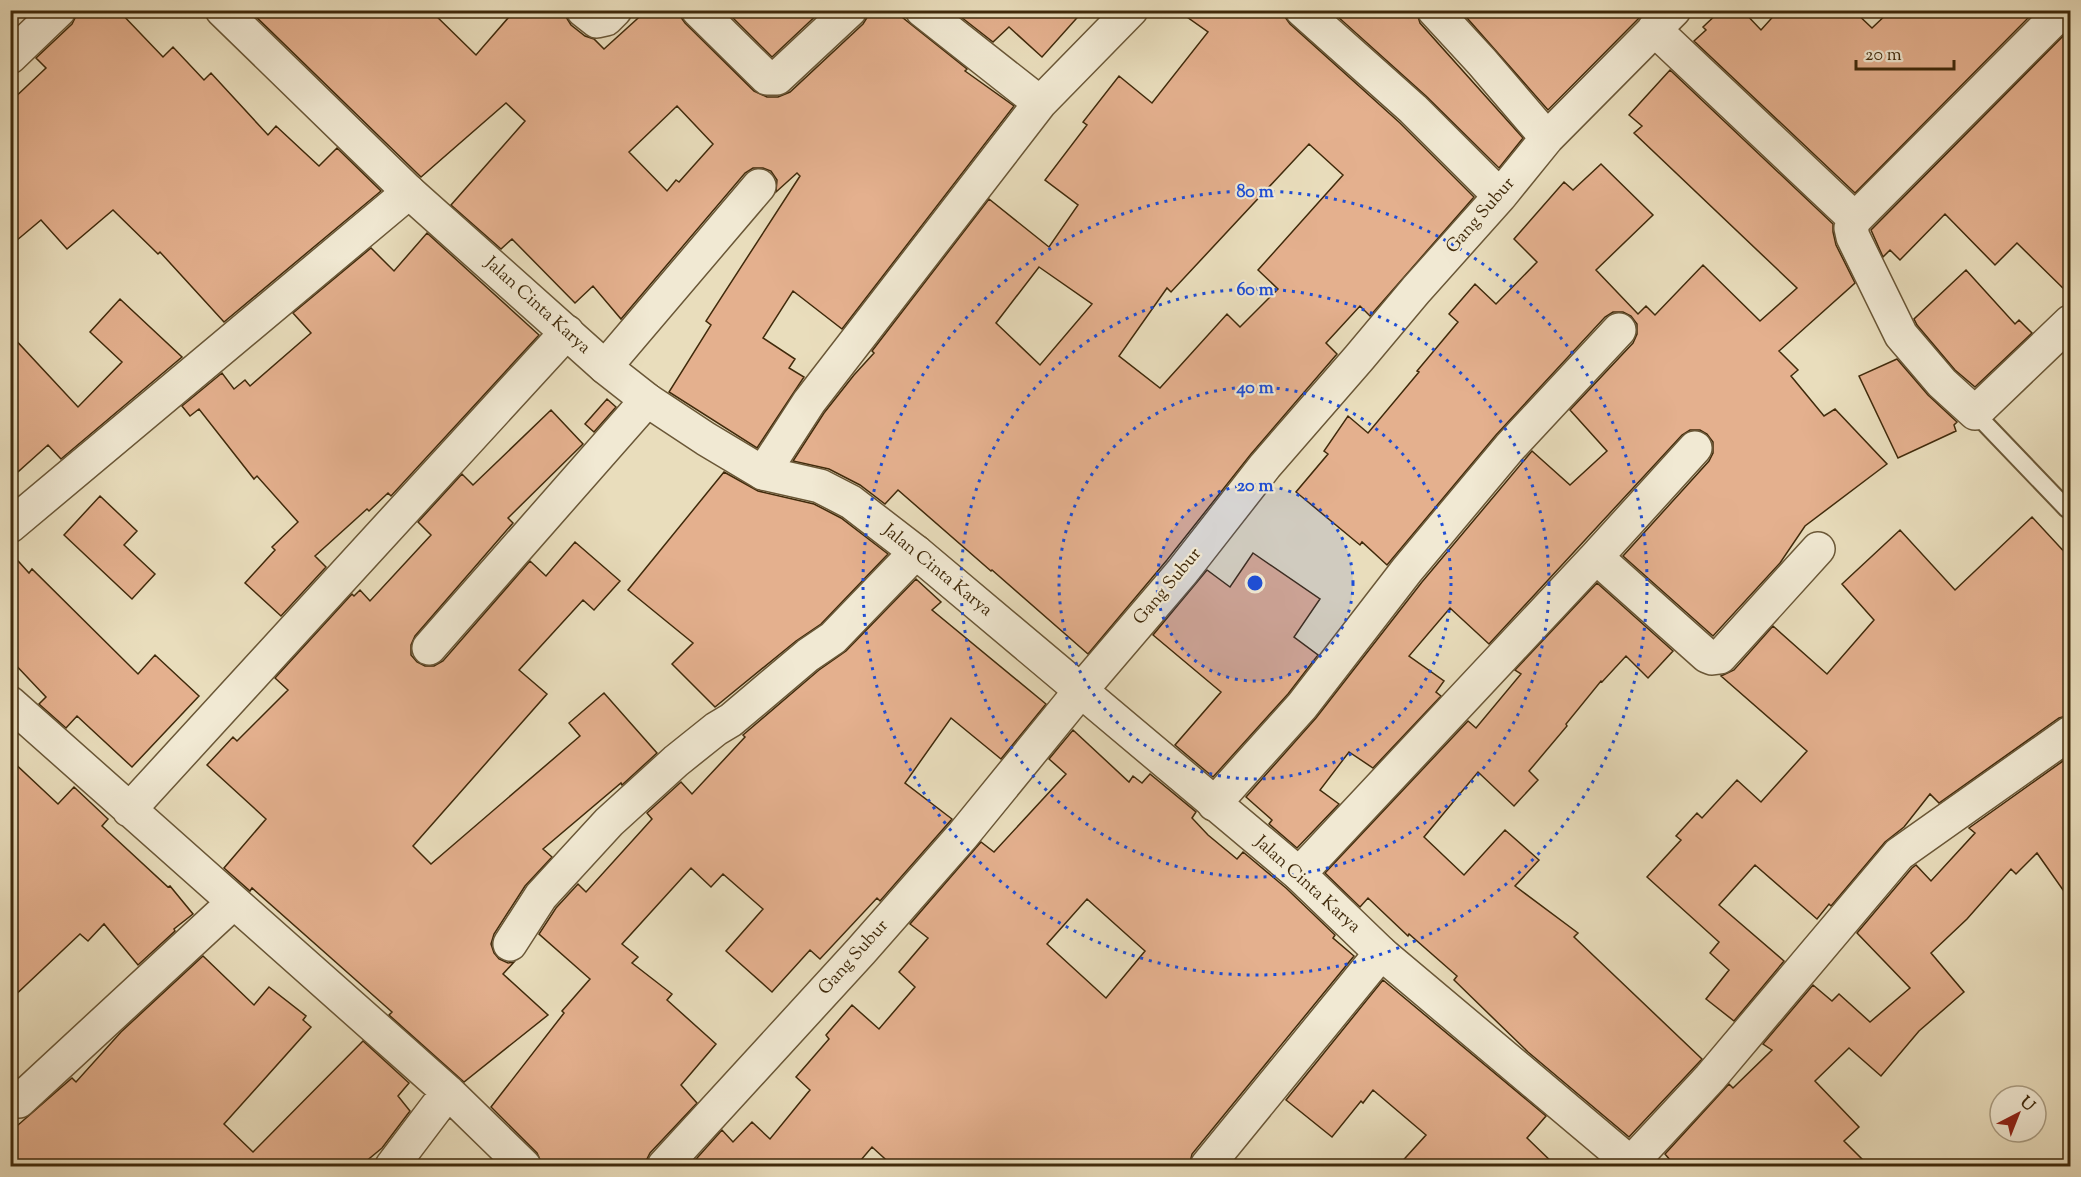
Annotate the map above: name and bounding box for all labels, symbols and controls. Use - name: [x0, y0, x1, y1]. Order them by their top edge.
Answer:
- scale bar: [1856, 33, 1954, 71]
- text: 20 m: [1865, 43, 1902, 69]
- street label: Gang Subur: [1440, 172, 1522, 260]
- text: 80 m: [1236, 180, 1274, 206]
- street label: Jalan Cinta Karya: [478, 251, 596, 361]
- text: 60 m: [1236, 278, 1274, 304]
- text: 40 m: [1235, 376, 1274, 402]
- text: 20 m: [1237, 474, 1273, 500]
- street label: Jalan Cinta Karya: [876, 518, 997, 623]
- street label: Gang Subur: [1128, 542, 1208, 631]
- centre of rings: [1245, 573, 1265, 593]
- street label: Jalan Cinta Karya: [1248, 830, 1366, 940]
- street label: Gang Subur: [813, 914, 895, 1002]
- north arrow: [1988, 1084, 2048, 1144]
- text: U: [2014, 1092, 2040, 1118]

